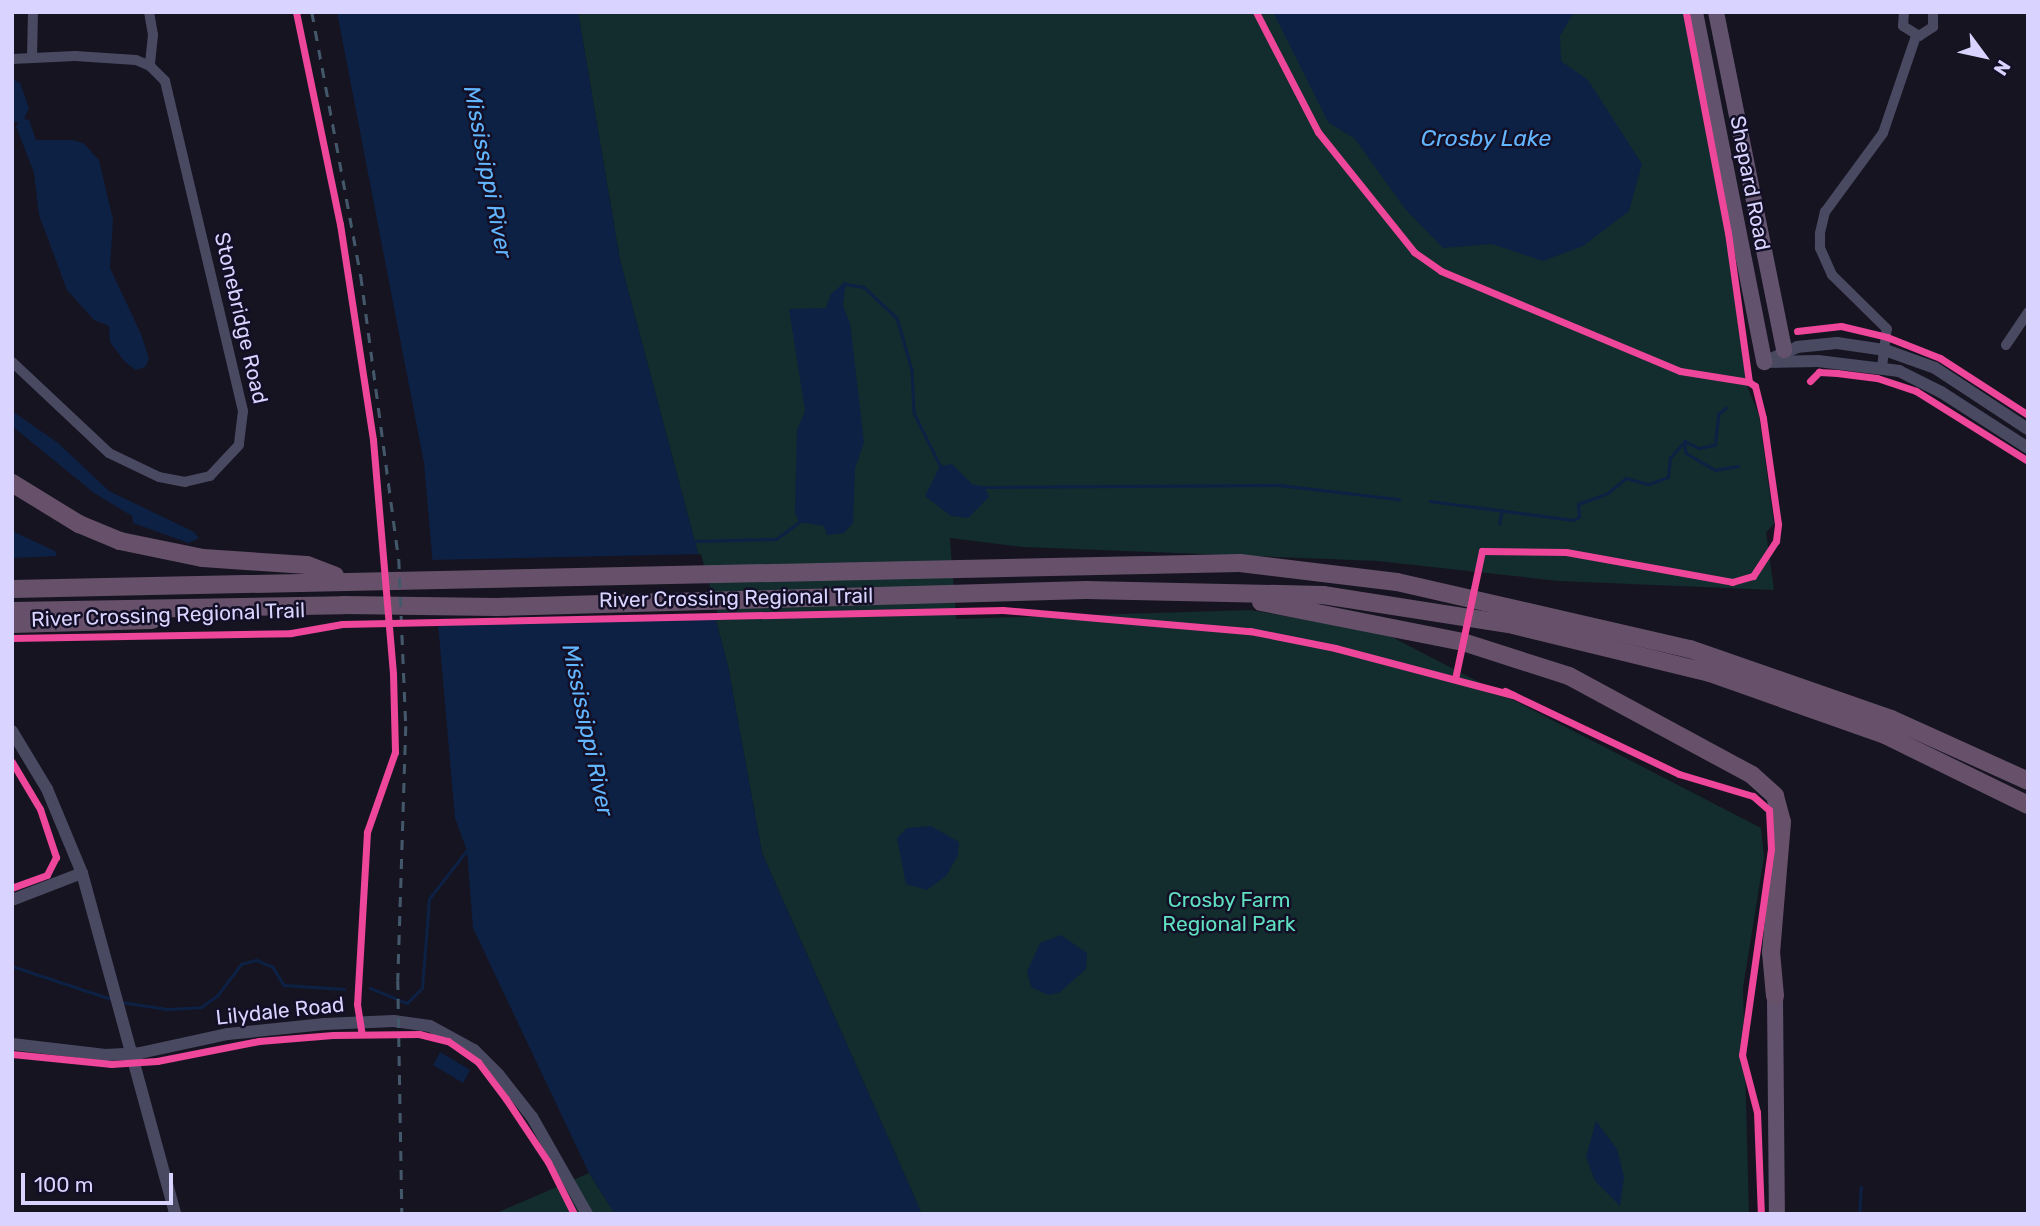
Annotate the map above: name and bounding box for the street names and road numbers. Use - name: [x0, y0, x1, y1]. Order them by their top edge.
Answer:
- street label: Shepard Road: [1725, 113, 1775, 253]
- street label: Stonebridge Road: [209, 230, 273, 406]
- street label: River Crossing Regional Trail: [598, 583, 874, 613]
- street label: River Crossing Regional Trail: [30, 598, 306, 632]
- street label: Lilydale Road: [214, 992, 346, 1030]

